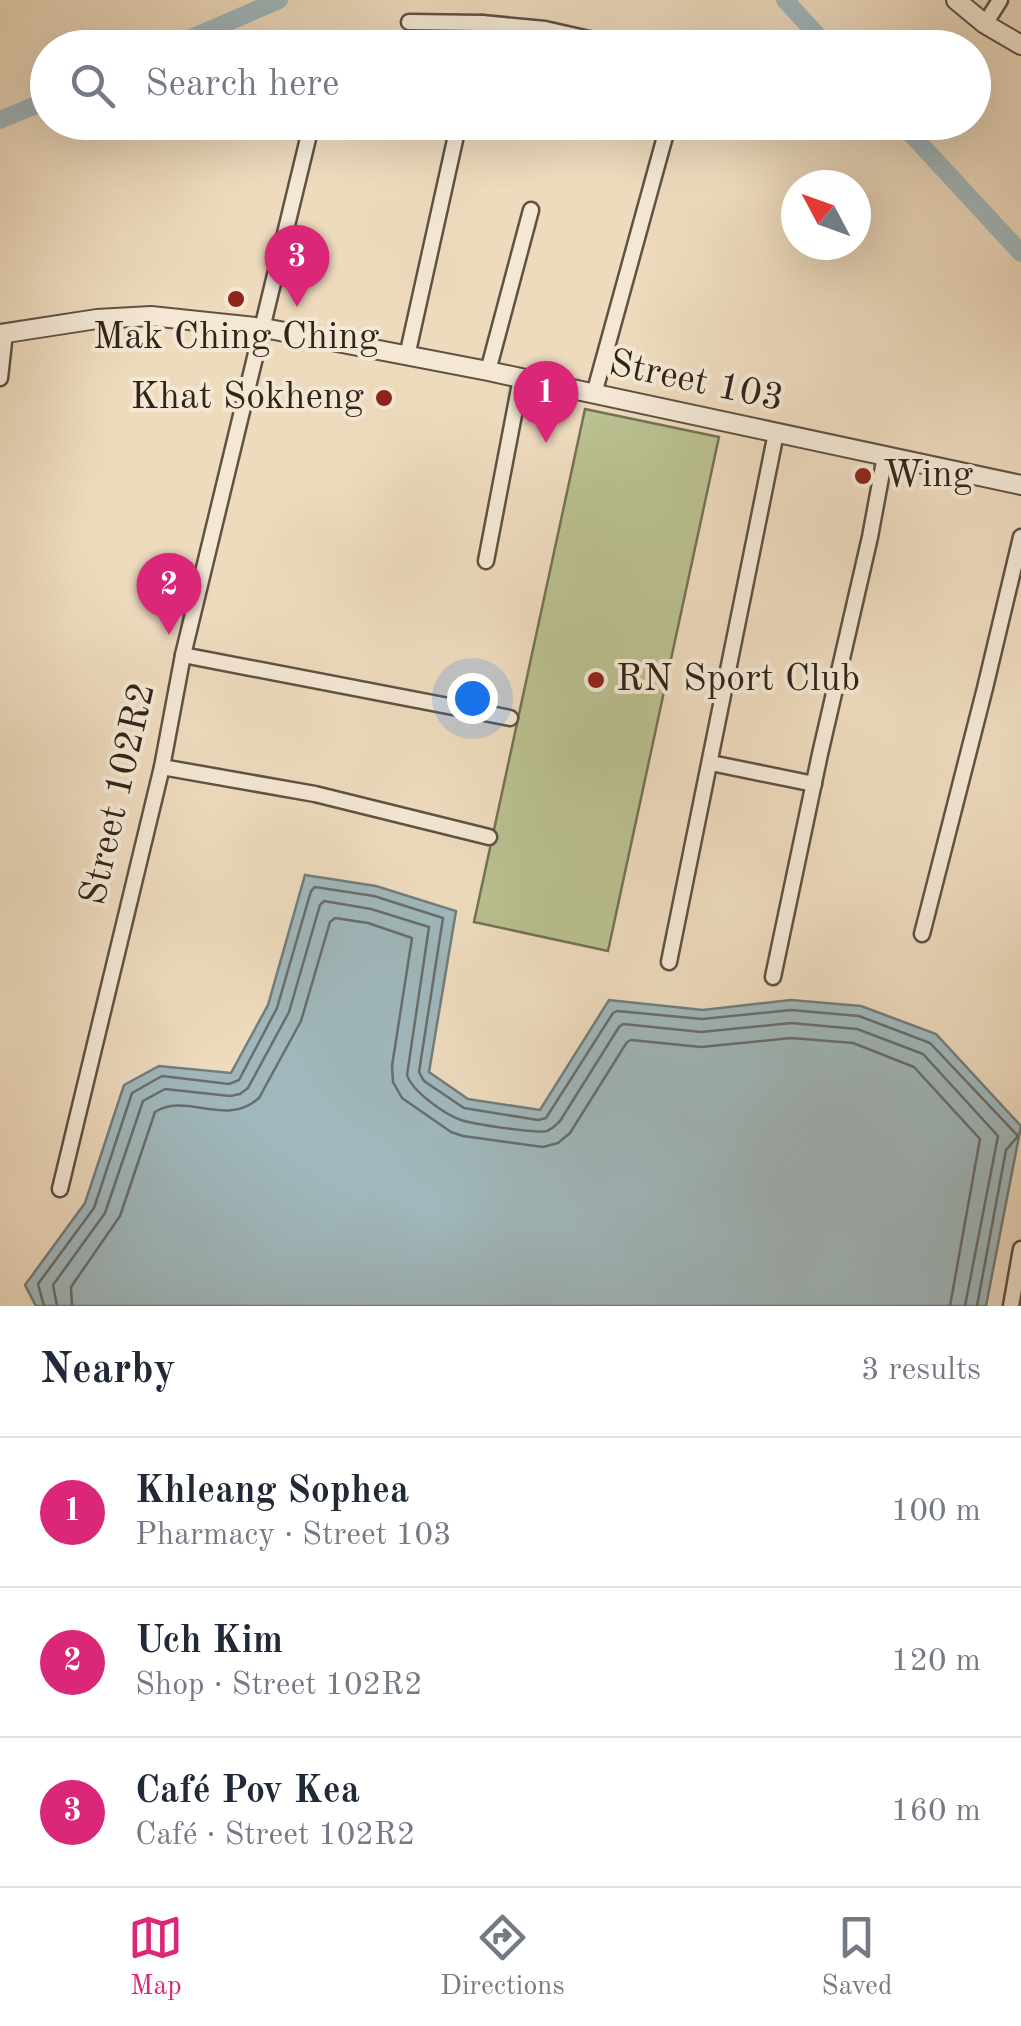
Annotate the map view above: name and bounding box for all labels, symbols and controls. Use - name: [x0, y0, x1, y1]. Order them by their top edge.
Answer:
- search box: [30, 30, 991, 140]
- icon: search: [65, 58, 120, 113]
- text: Search here: [145, 66, 340, 104]
- north arrow: [781, 170, 871, 260]
- pin: 3: [264, 224, 330, 307]
- marker: Mak Ching Ching: [225, 288, 247, 310]
- place label: Mak Ching Ching: [93, 319, 380, 357]
- street label: Street 103: [605, 345, 787, 419]
- pin: 1: [514, 360, 578, 443]
- place label: Khat Sokheng: [131, 379, 364, 417]
- marker: Khat Sokheng: [373, 387, 395, 409]
- place label: Wing: [883, 457, 974, 495]
- marker: Wing: [852, 465, 874, 487]
- pin: 2: [136, 552, 202, 635]
- place label: RN Sport Club: [616, 661, 860, 699]
- marker: RN Sport Club: [585, 669, 607, 691]
- your location: [447, 673, 498, 724]
- street label: Street 102R2: [75, 679, 163, 909]
- text: Nearby: [40, 1350, 176, 1392]
- text: 3 results: [861, 1355, 981, 1387]
- text: Khleang Sophea: [135, 1473, 409, 1511]
- text: 1: [63, 1496, 82, 1528]
- text: 100 m: [891, 1496, 981, 1528]
- text: Pharmacy · Street 103: [135, 1520, 452, 1552]
- text: Uch Kim: [135, 1623, 283, 1661]
- text: 2: [63, 1646, 82, 1678]
- text: 120 m: [891, 1646, 981, 1678]
- text: Shop · Street 102R2: [135, 1670, 423, 1702]
- text: Café Pov Kea: [135, 1773, 360, 1811]
- text: 3: [63, 1796, 82, 1828]
- text: 160 m: [891, 1796, 981, 1828]
- text: Café · Street 102R2: [135, 1820, 415, 1852]
- tab: Map: [128, 1910, 183, 2005]
- tab: Directions: [440, 1910, 565, 2005]
- tab: Saved: [821, 1910, 893, 2005]

